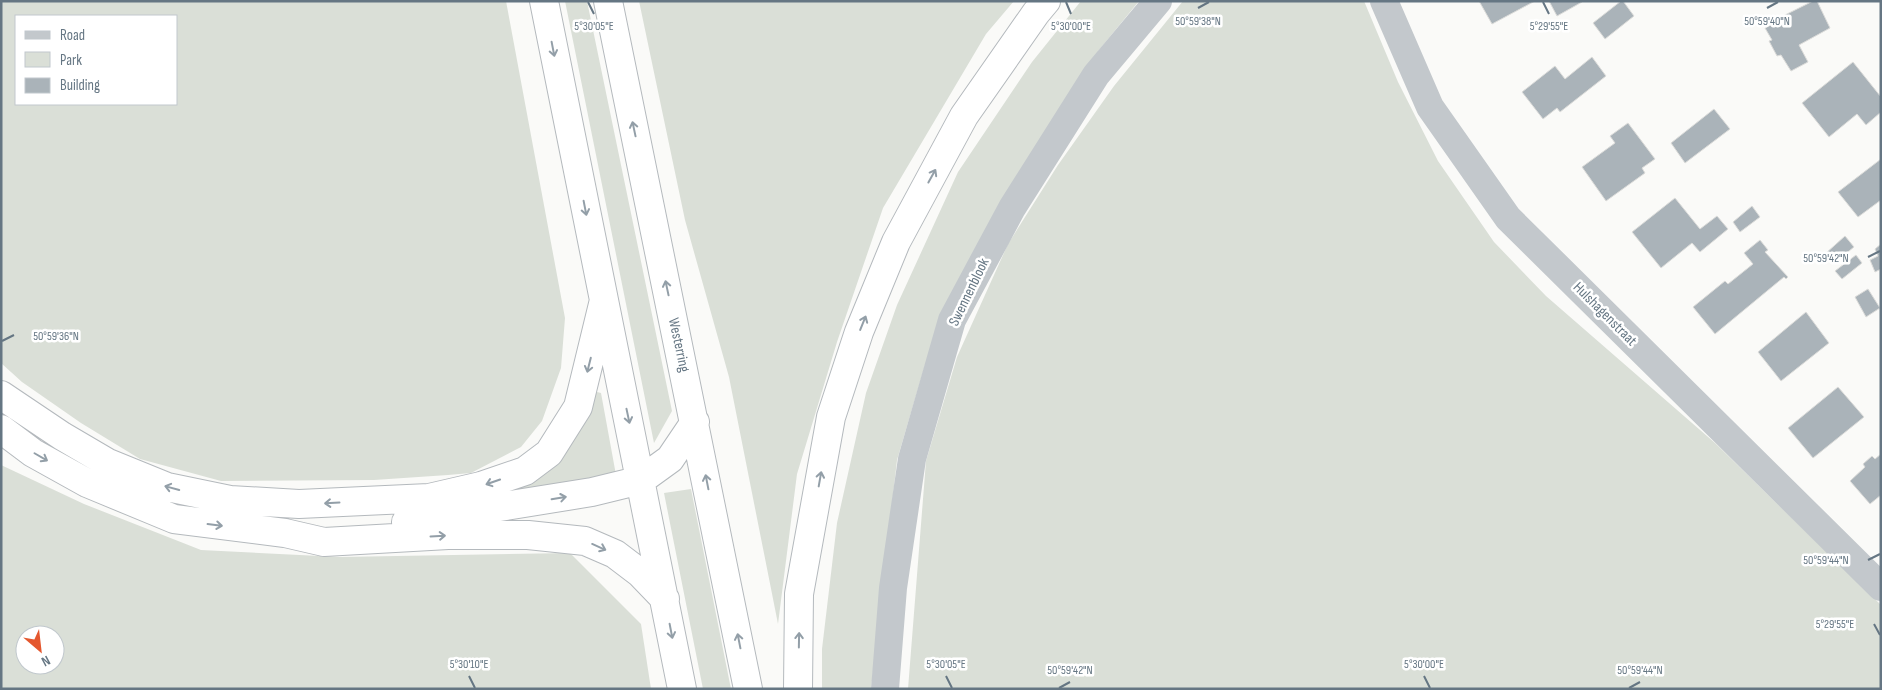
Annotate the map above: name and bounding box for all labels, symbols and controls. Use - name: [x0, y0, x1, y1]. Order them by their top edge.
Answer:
- text: 50°59'38"N: [1175, 14, 1221, 29]
- text: 50°59'40"N: [1744, 14, 1790, 29]
- legend: [15, 15, 178, 105]
- text: 5°30'05"E: [574, 19, 614, 34]
- text: 5°30'00"E: [1051, 19, 1091, 34]
- text: 5°29'55"E: [1530, 19, 1568, 34]
- text: Road: [60, 26, 85, 45]
- one-way arrow: [549, 41, 559, 57]
- text: Park: [60, 51, 82, 70]
- text: Building: [60, 76, 100, 95]
- one-way arrow: [629, 121, 638, 137]
- one-way arrow: [927, 169, 937, 184]
- one-way arrow: [581, 200, 591, 216]
- text: 50°59'42"N: [1803, 251, 1849, 266]
- street label: Swennenblook: [944, 255, 994, 329]
- street label: Hulshagenstraat: [1569, 278, 1641, 350]
- one-way arrow: [662, 281, 671, 297]
- street label: Westerring: [664, 316, 694, 374]
- one-way arrow: [858, 316, 868, 331]
- text: 50°59'36"N: [33, 329, 79, 344]
- one-way arrow: [584, 356, 594, 372]
- one-way arrow: [624, 408, 633, 424]
- one-way arrow: [33, 452, 48, 462]
- one-way arrow: [815, 472, 825, 488]
- one-way arrow: [702, 474, 711, 490]
- one-way arrow: [485, 478, 501, 488]
- one-way arrow: [164, 482, 180, 492]
- one-way arrow: [551, 492, 567, 502]
- one-way arrow: [325, 498, 341, 507]
- one-way arrow: [207, 520, 223, 530]
- one-way arrow: [430, 531, 446, 540]
- one-way arrow: [591, 543, 606, 553]
- text: 50°59'44"N: [1803, 553, 1849, 568]
- text: 5°29'55"E: [1816, 617, 1854, 632]
- one-way arrow: [667, 623, 676, 639]
- north arrow: [15, 625, 65, 675]
- one-way arrow: [794, 632, 804, 648]
- one-way arrow: [733, 633, 743, 649]
- text: N: [39, 652, 53, 670]
- text: 5°30'10"E: [450, 657, 488, 672]
- text: 5°30'05"E: [926, 657, 966, 672]
- text: 5°30'00"E: [1404, 657, 1444, 672]
- text: 50°59'42"N: [1047, 663, 1093, 678]
- text: 50°59'44"N: [1617, 663, 1663, 678]

